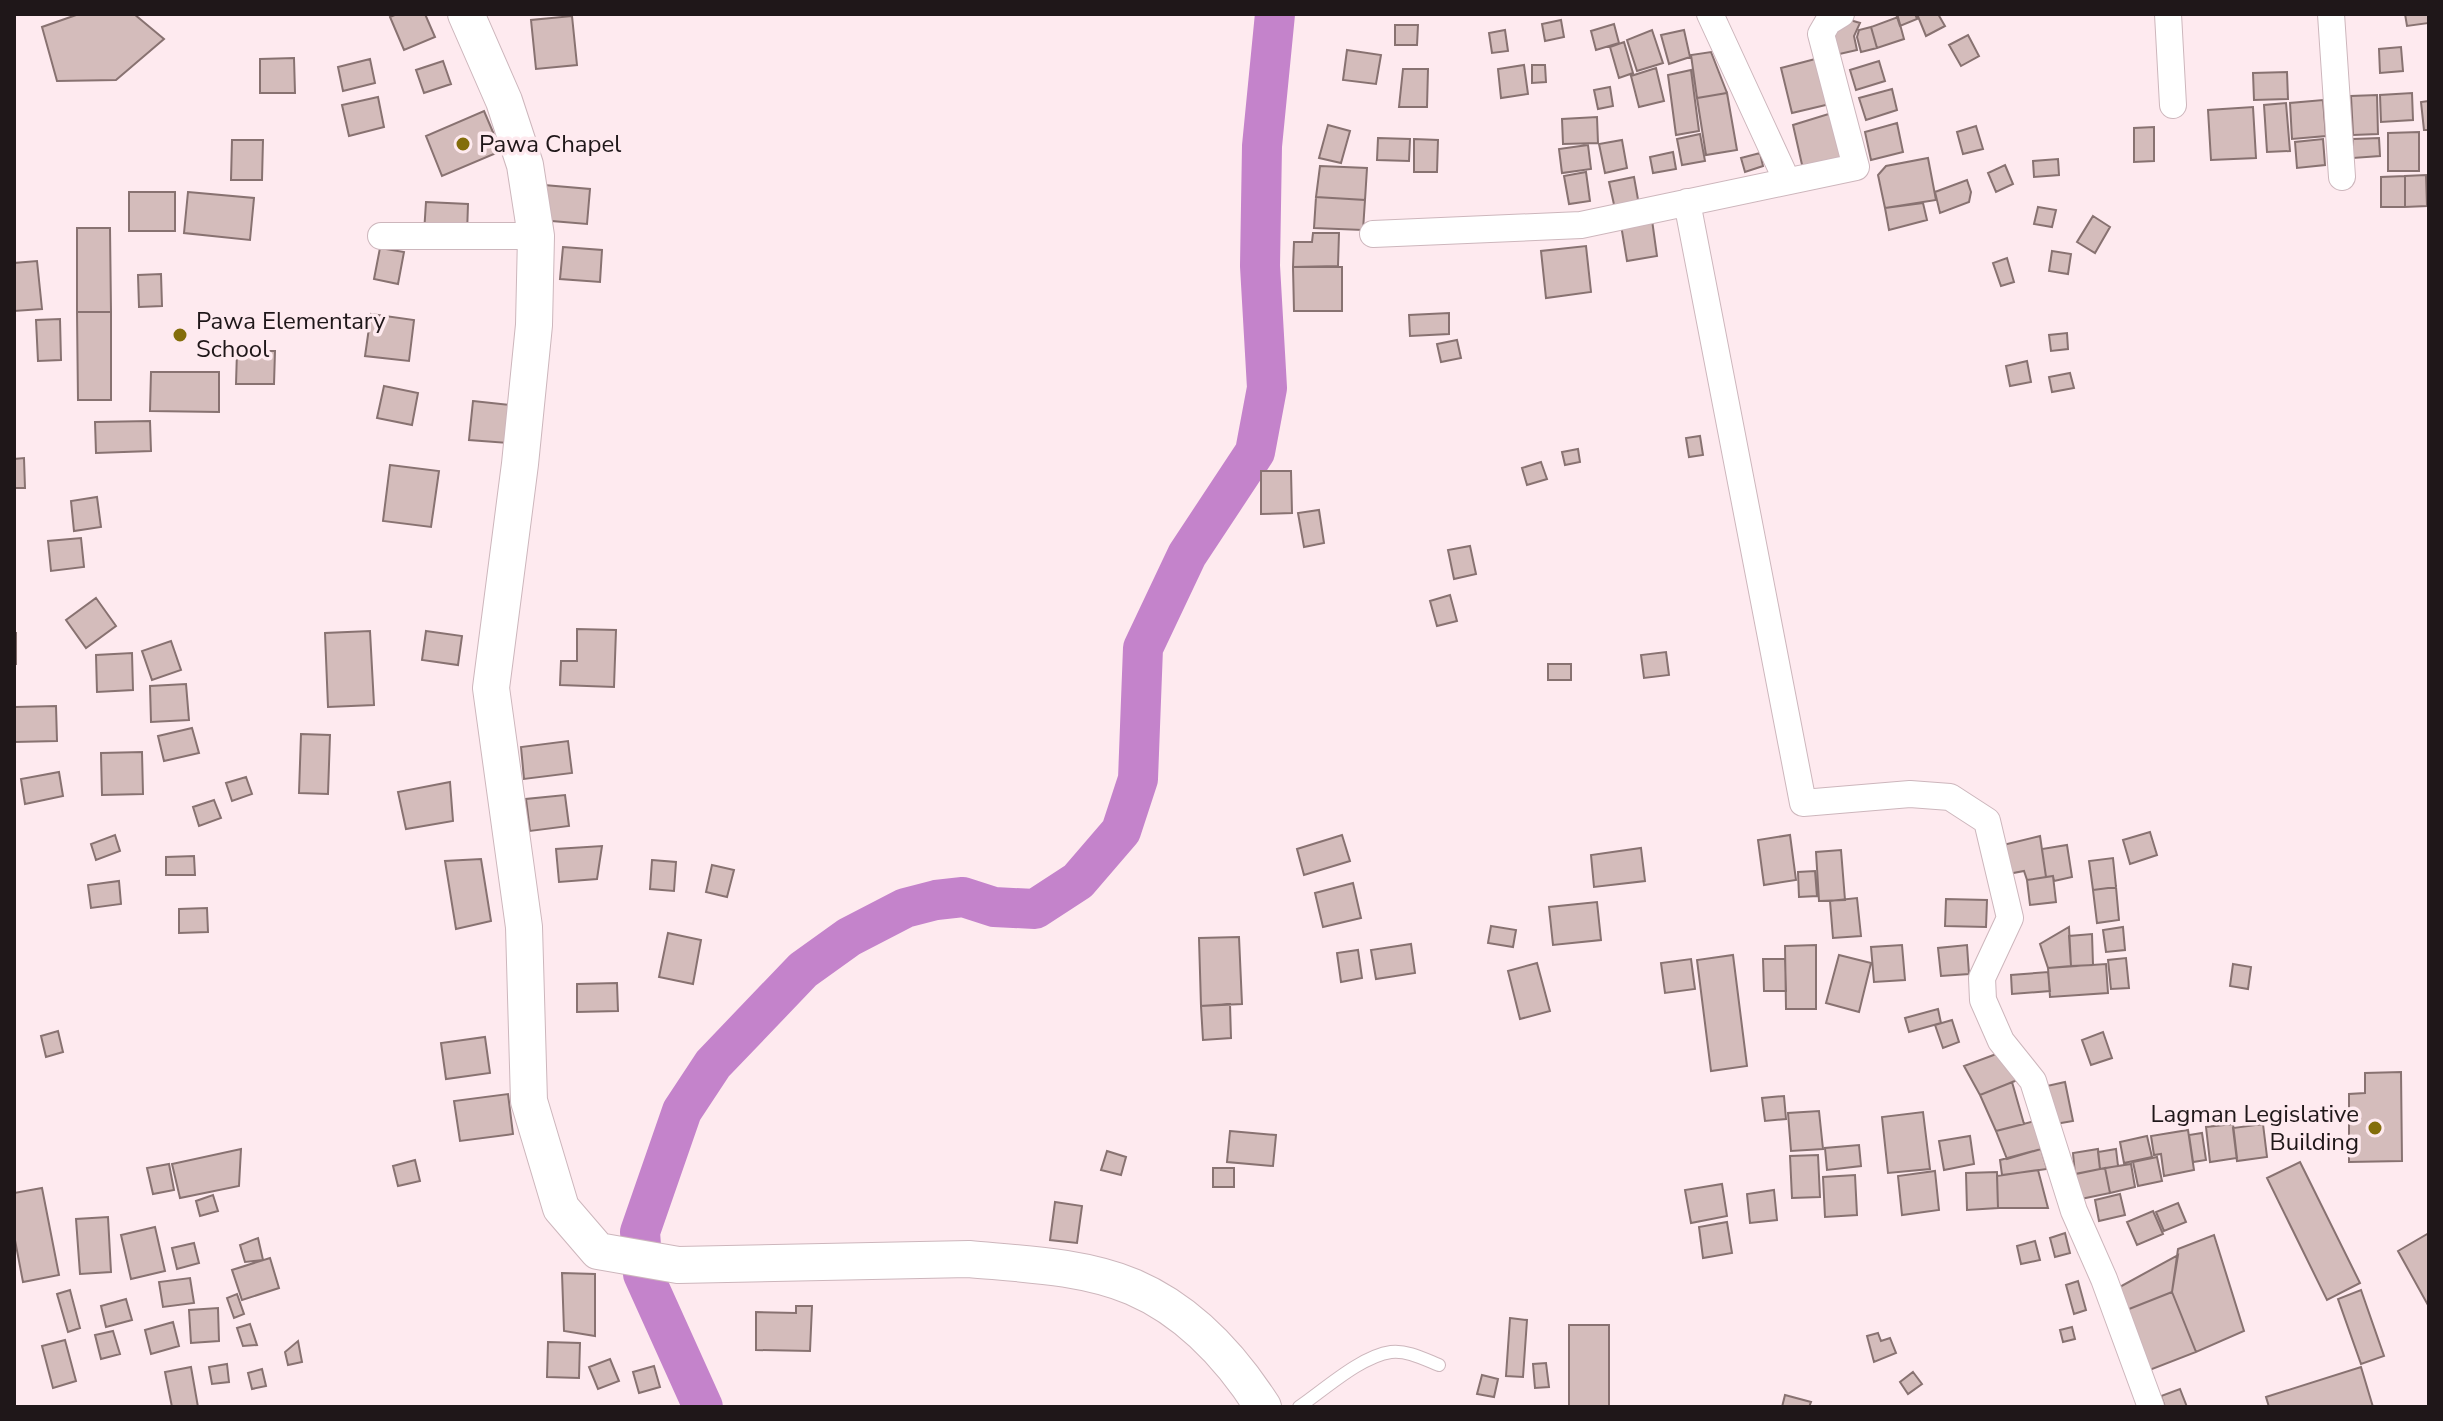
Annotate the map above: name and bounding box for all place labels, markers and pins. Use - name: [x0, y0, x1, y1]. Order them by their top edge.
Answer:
- place label: Pawa Chapel: [479, 128, 621, 160]
- marker: Pawa Chapel: [454, 135, 472, 153]
- place label: Pawa Elementary School: [196, 305, 386, 365]
- marker: Pawa Elementary School: [171, 326, 189, 344]
- place label: Lagman Legislative Building: [2151, 1098, 2359, 1158]
- marker: Lagman Legislative Building: [2366, 1119, 2384, 1137]

